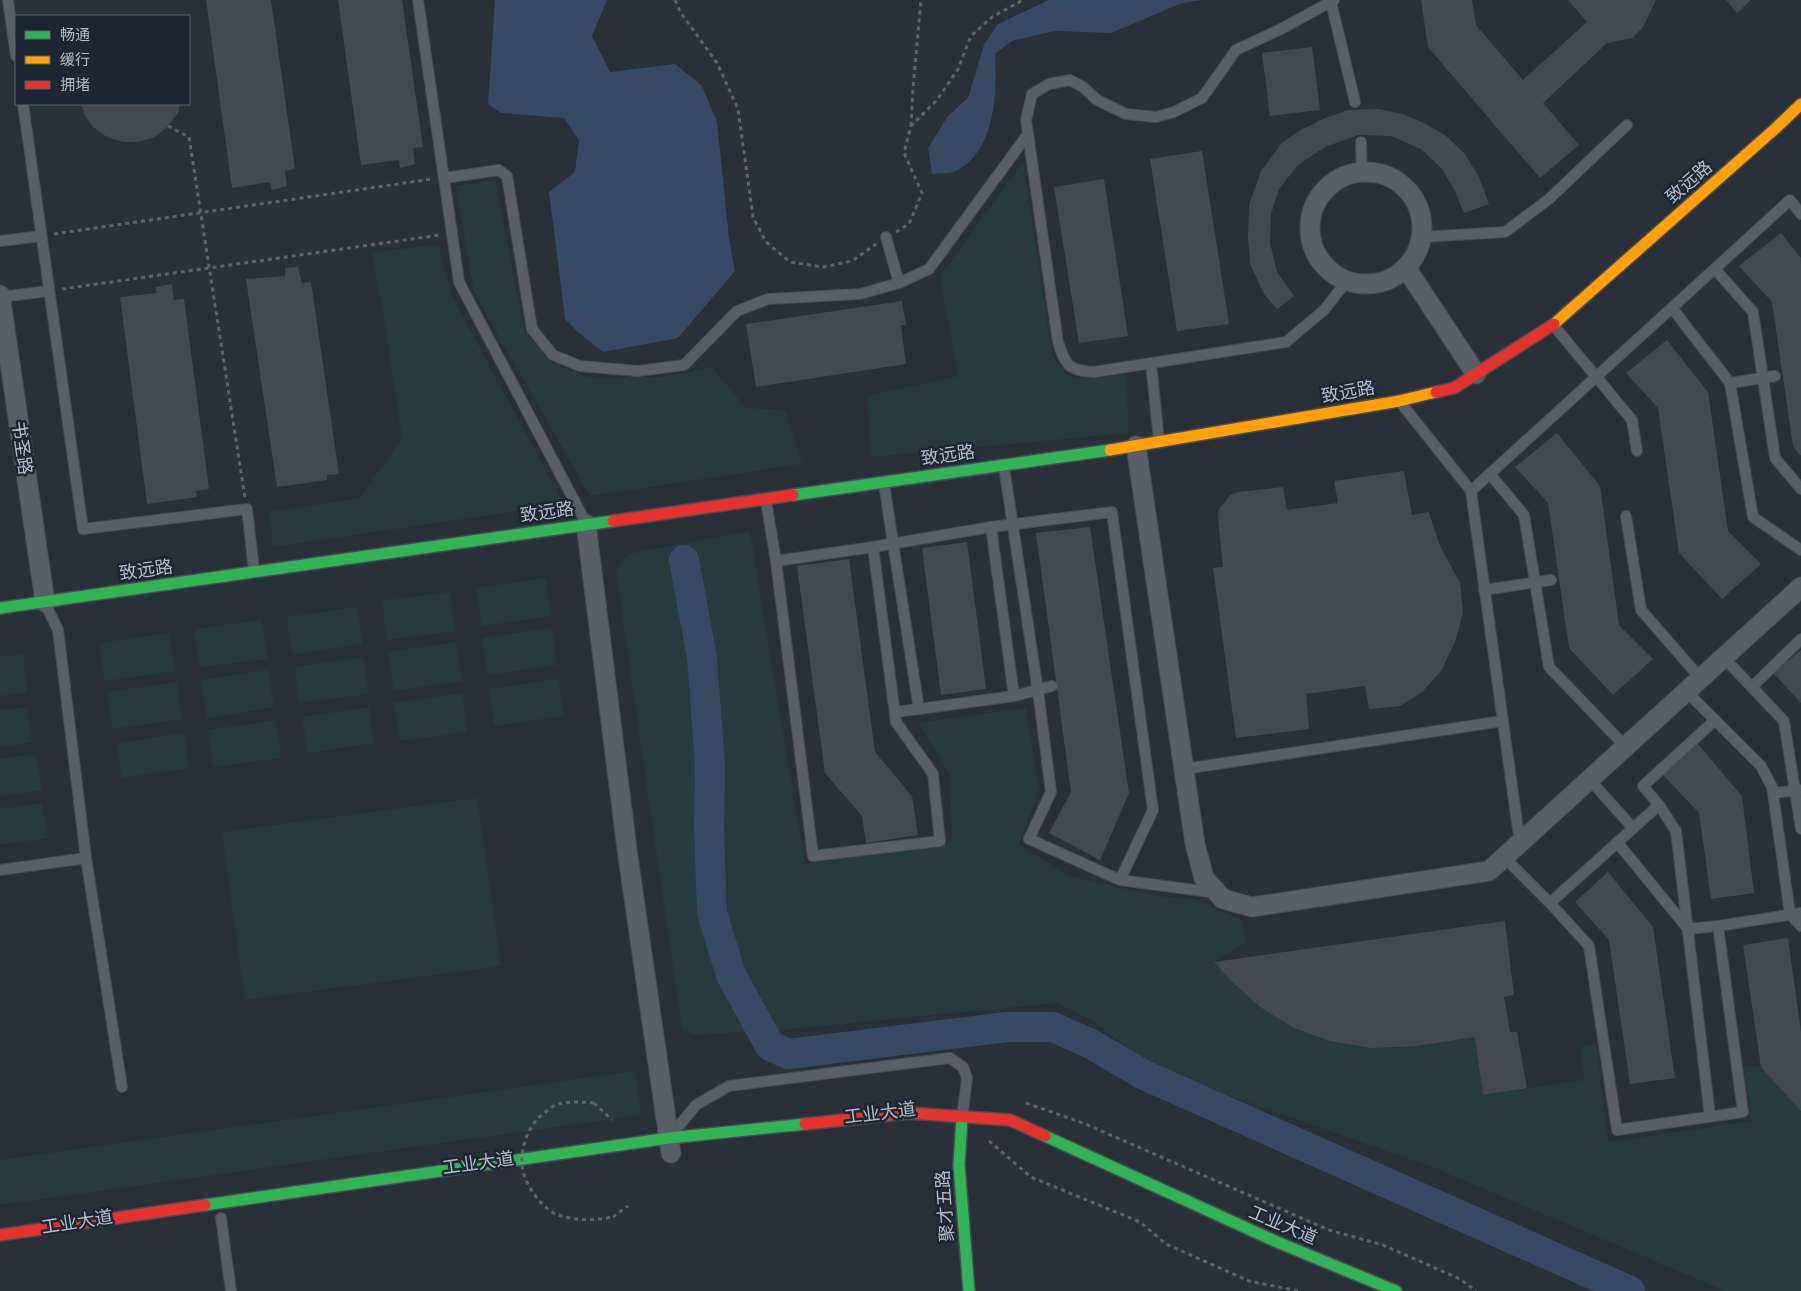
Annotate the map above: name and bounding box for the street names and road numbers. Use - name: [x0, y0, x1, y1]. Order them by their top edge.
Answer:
- street label: 致远路: [1661, 155, 1716, 207]
- street label: 致远路: [1319, 375, 1376, 407]
- street label: 书圣路: [8, 420, 38, 476]
- street label: 致远路: [920, 439, 976, 469]
- street label: 致远路: [519, 496, 575, 526]
- street label: 致远路: [118, 554, 174, 584]
- street label: 工业大道: [843, 1097, 917, 1127]
- street label: 工业大道: [441, 1146, 515, 1178]
- street label: 聚才五路: [931, 1169, 957, 1243]
- street label: 工业大道: [1246, 1200, 1321, 1248]
- street label: 工业大道: [40, 1205, 114, 1238]

